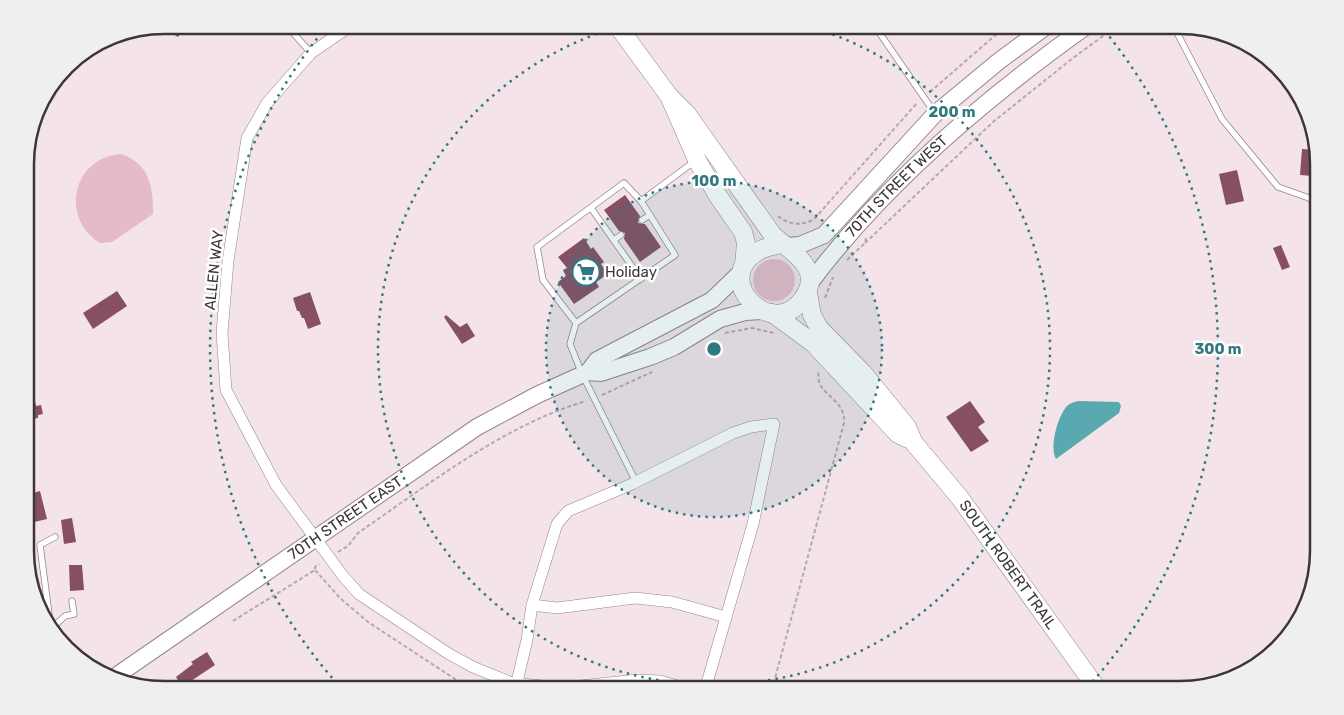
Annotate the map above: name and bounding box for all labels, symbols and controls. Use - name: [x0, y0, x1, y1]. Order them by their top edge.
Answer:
- text: 200 m: [928, 103, 976, 121]
- street label: 70TH STREET WEST: [842, 131, 951, 241]
- text: 100 m: [692, 172, 736, 190]
- street label: ALLEN WAY: [201, 229, 227, 311]
- supermarket icon: Holiday: [571, 257, 601, 287]
- place label: Holiday: [605, 263, 657, 281]
- centre of rings: [705, 340, 723, 358]
- text: 300 m: [1194, 340, 1242, 358]
- street label: 70TH STREET EAST: [284, 472, 406, 564]
- street label: SOUTH ROBERT TRAIL: [955, 497, 1061, 633]

